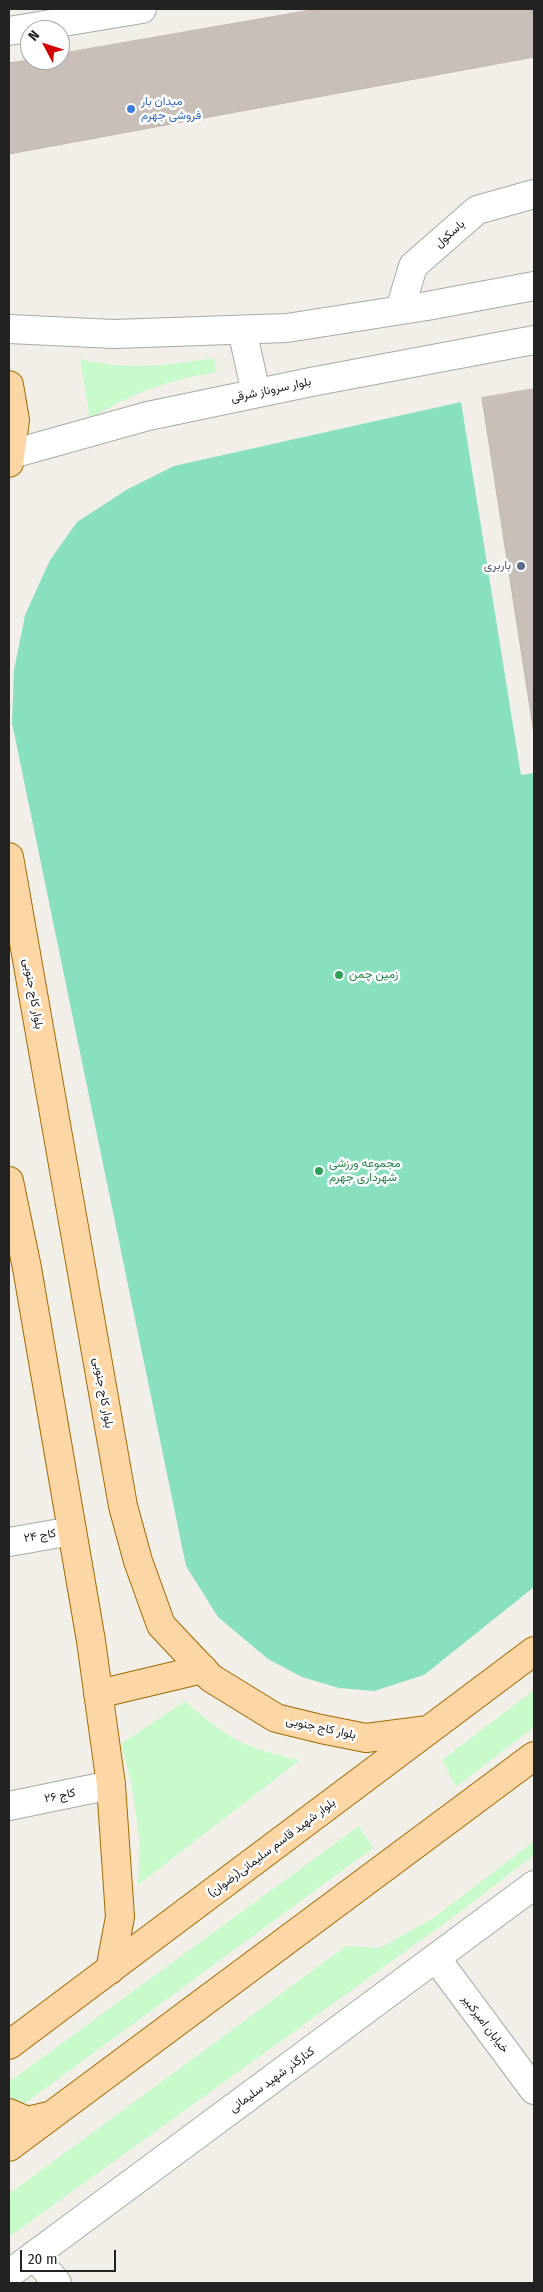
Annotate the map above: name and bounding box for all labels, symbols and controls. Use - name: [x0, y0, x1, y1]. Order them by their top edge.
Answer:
- north arrow: [20, 20, 70, 70]
- text: N: [25, 27, 43, 44]
- place label: میدان بار فروشی جهرم: [141, 95, 201, 123]
- marker: میدان بار فروشی جهرم: [125, 103, 137, 115]
- street label: باسکول: [432, 217, 468, 251]
- street label: بلوار سروناز شرقی: [230, 374, 312, 406]
- place label: باربری: [484, 559, 511, 573]
- marker: باربری: [515, 560, 527, 572]
- street label: بلوار کاج جنوبی: [20, 958, 46, 1030]
- place label: زمین چمن: [349, 968, 398, 982]
- marker: زمین چمن: [333, 969, 345, 981]
- place label: مجموعه ورزشی شهرداری جهرم: [329, 1157, 401, 1185]
- marker: مجموعه ورزشی شهرداری جهرم: [313, 1165, 325, 1177]
- street label: بلوار کاج جنوبی: [90, 1357, 116, 1429]
- street label: کاج ۲۴: [23, 1526, 57, 1546]
- street label: بلوار کاج جنوبی: [284, 1714, 358, 1742]
- street label: کاج ۲۶: [43, 1786, 77, 1806]
- street label: بلوار شهید قاسم سلیمانی(رضوان): [206, 1796, 338, 1900]
- street label: خیابان امیرکبیر: [458, 1992, 512, 2056]
- street label: کنارگذر شهید سلیمانی: [227, 2044, 317, 2116]
- scale bar: [22, 2240, 119, 2272]
- text: 20 m: [28, 2250, 58, 2268]

